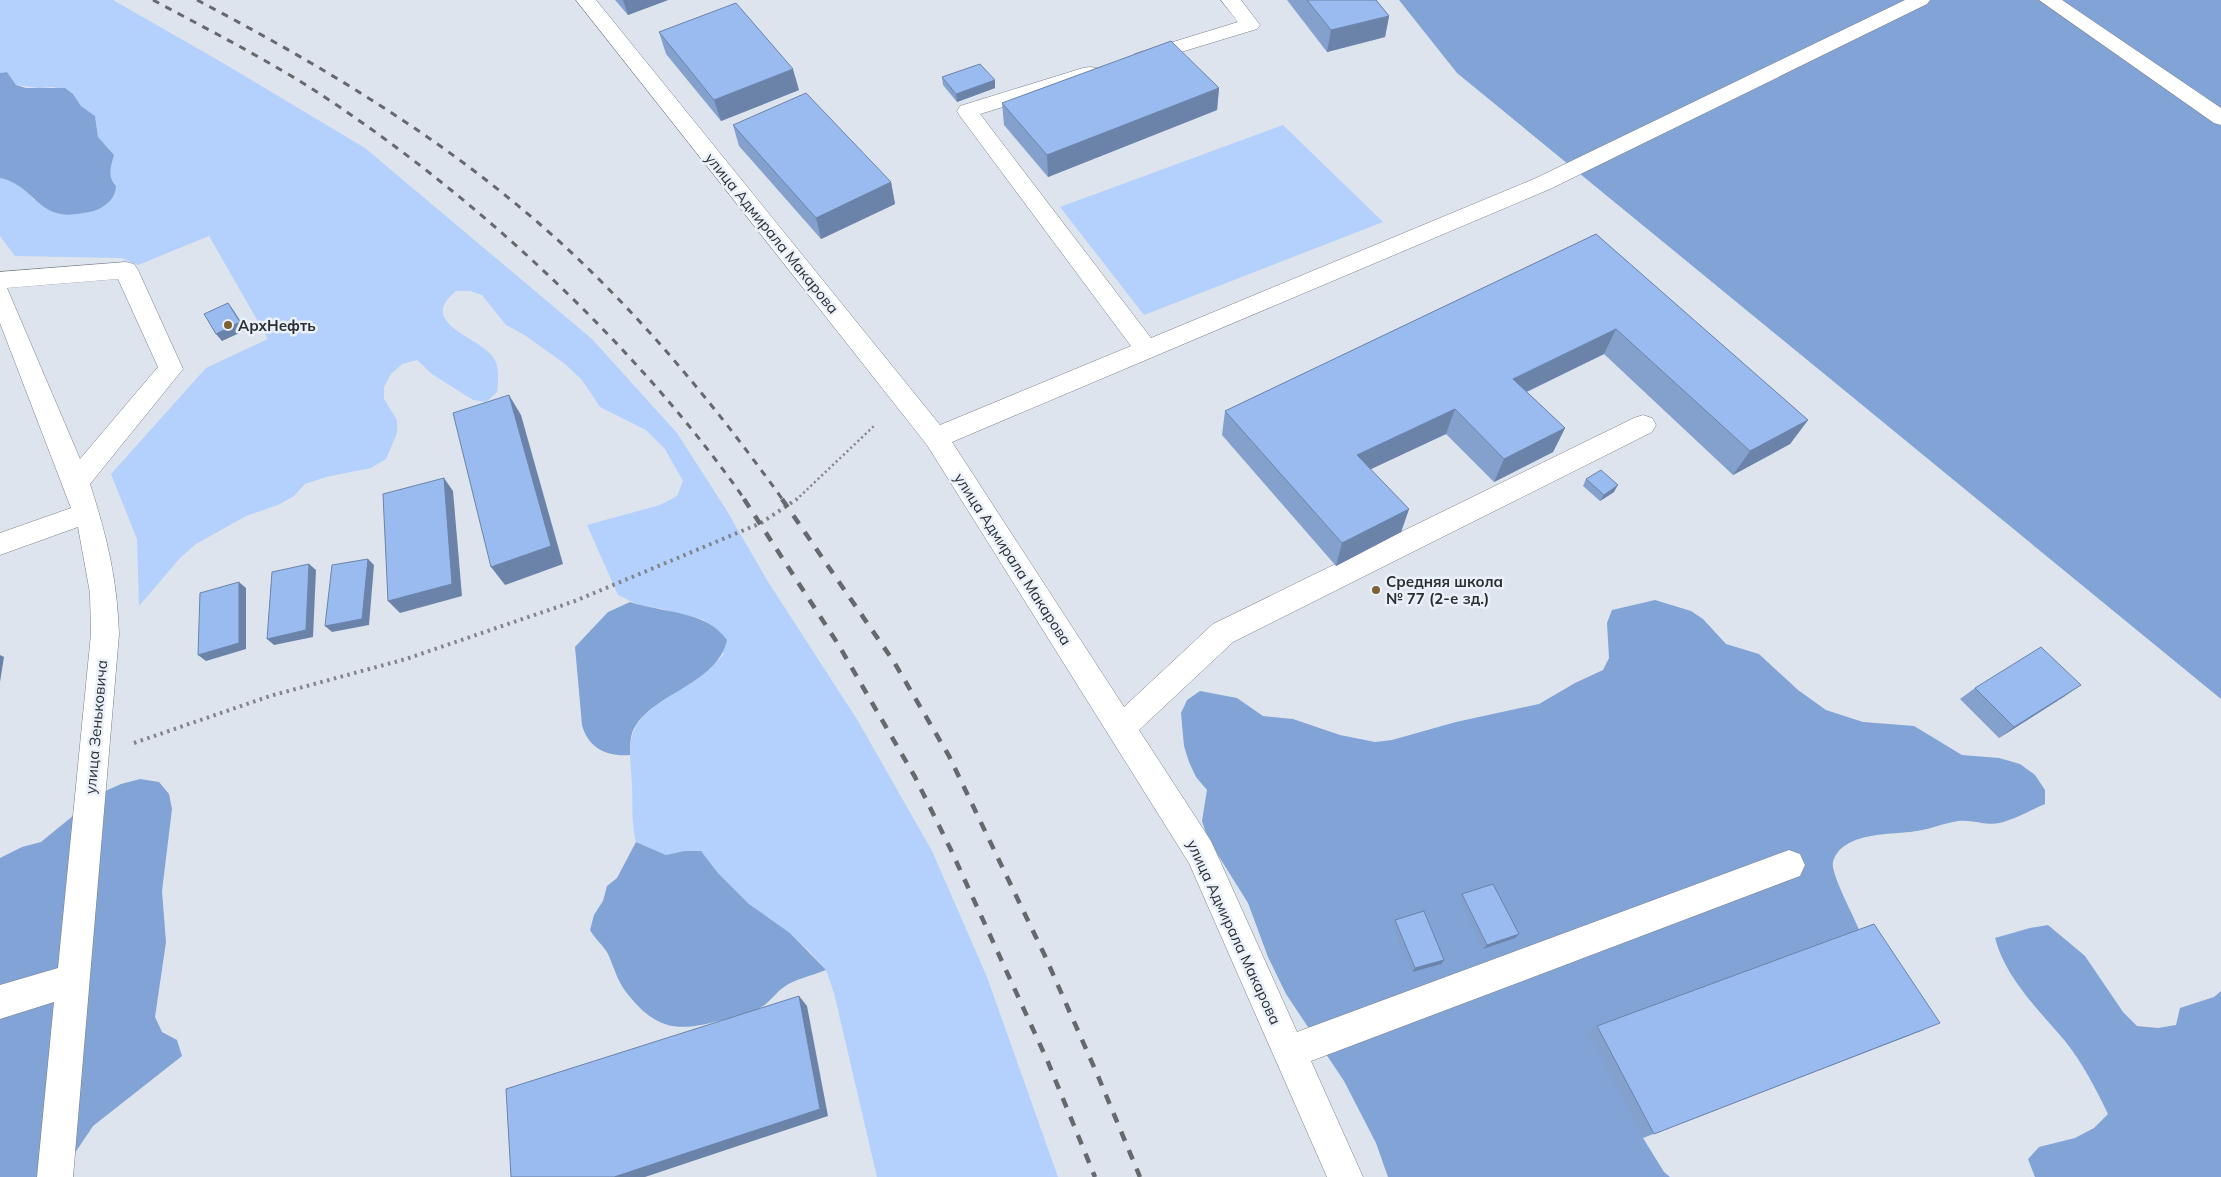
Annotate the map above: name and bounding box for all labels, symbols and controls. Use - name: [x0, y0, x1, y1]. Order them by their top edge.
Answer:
- street label: улица Адмирала Макарова: [701, 149, 843, 317]
- place label: АрхНефть: [238, 316, 316, 335]
- marker: АрхНефть: [222, 319, 234, 331]
- street label: улица Адмирала Макарова: [950, 469, 1076, 649]
- place label: Средняя школа № 77 (2-е зд.): [1386, 572, 1503, 608]
- marker: Средняя школа № 77 (2-е зд.): [1370, 584, 1382, 596]
- street label: улица Зеньковича: [81, 659, 111, 795]
- street label: улица Адмирала Макарова: [1183, 837, 1285, 1027]

